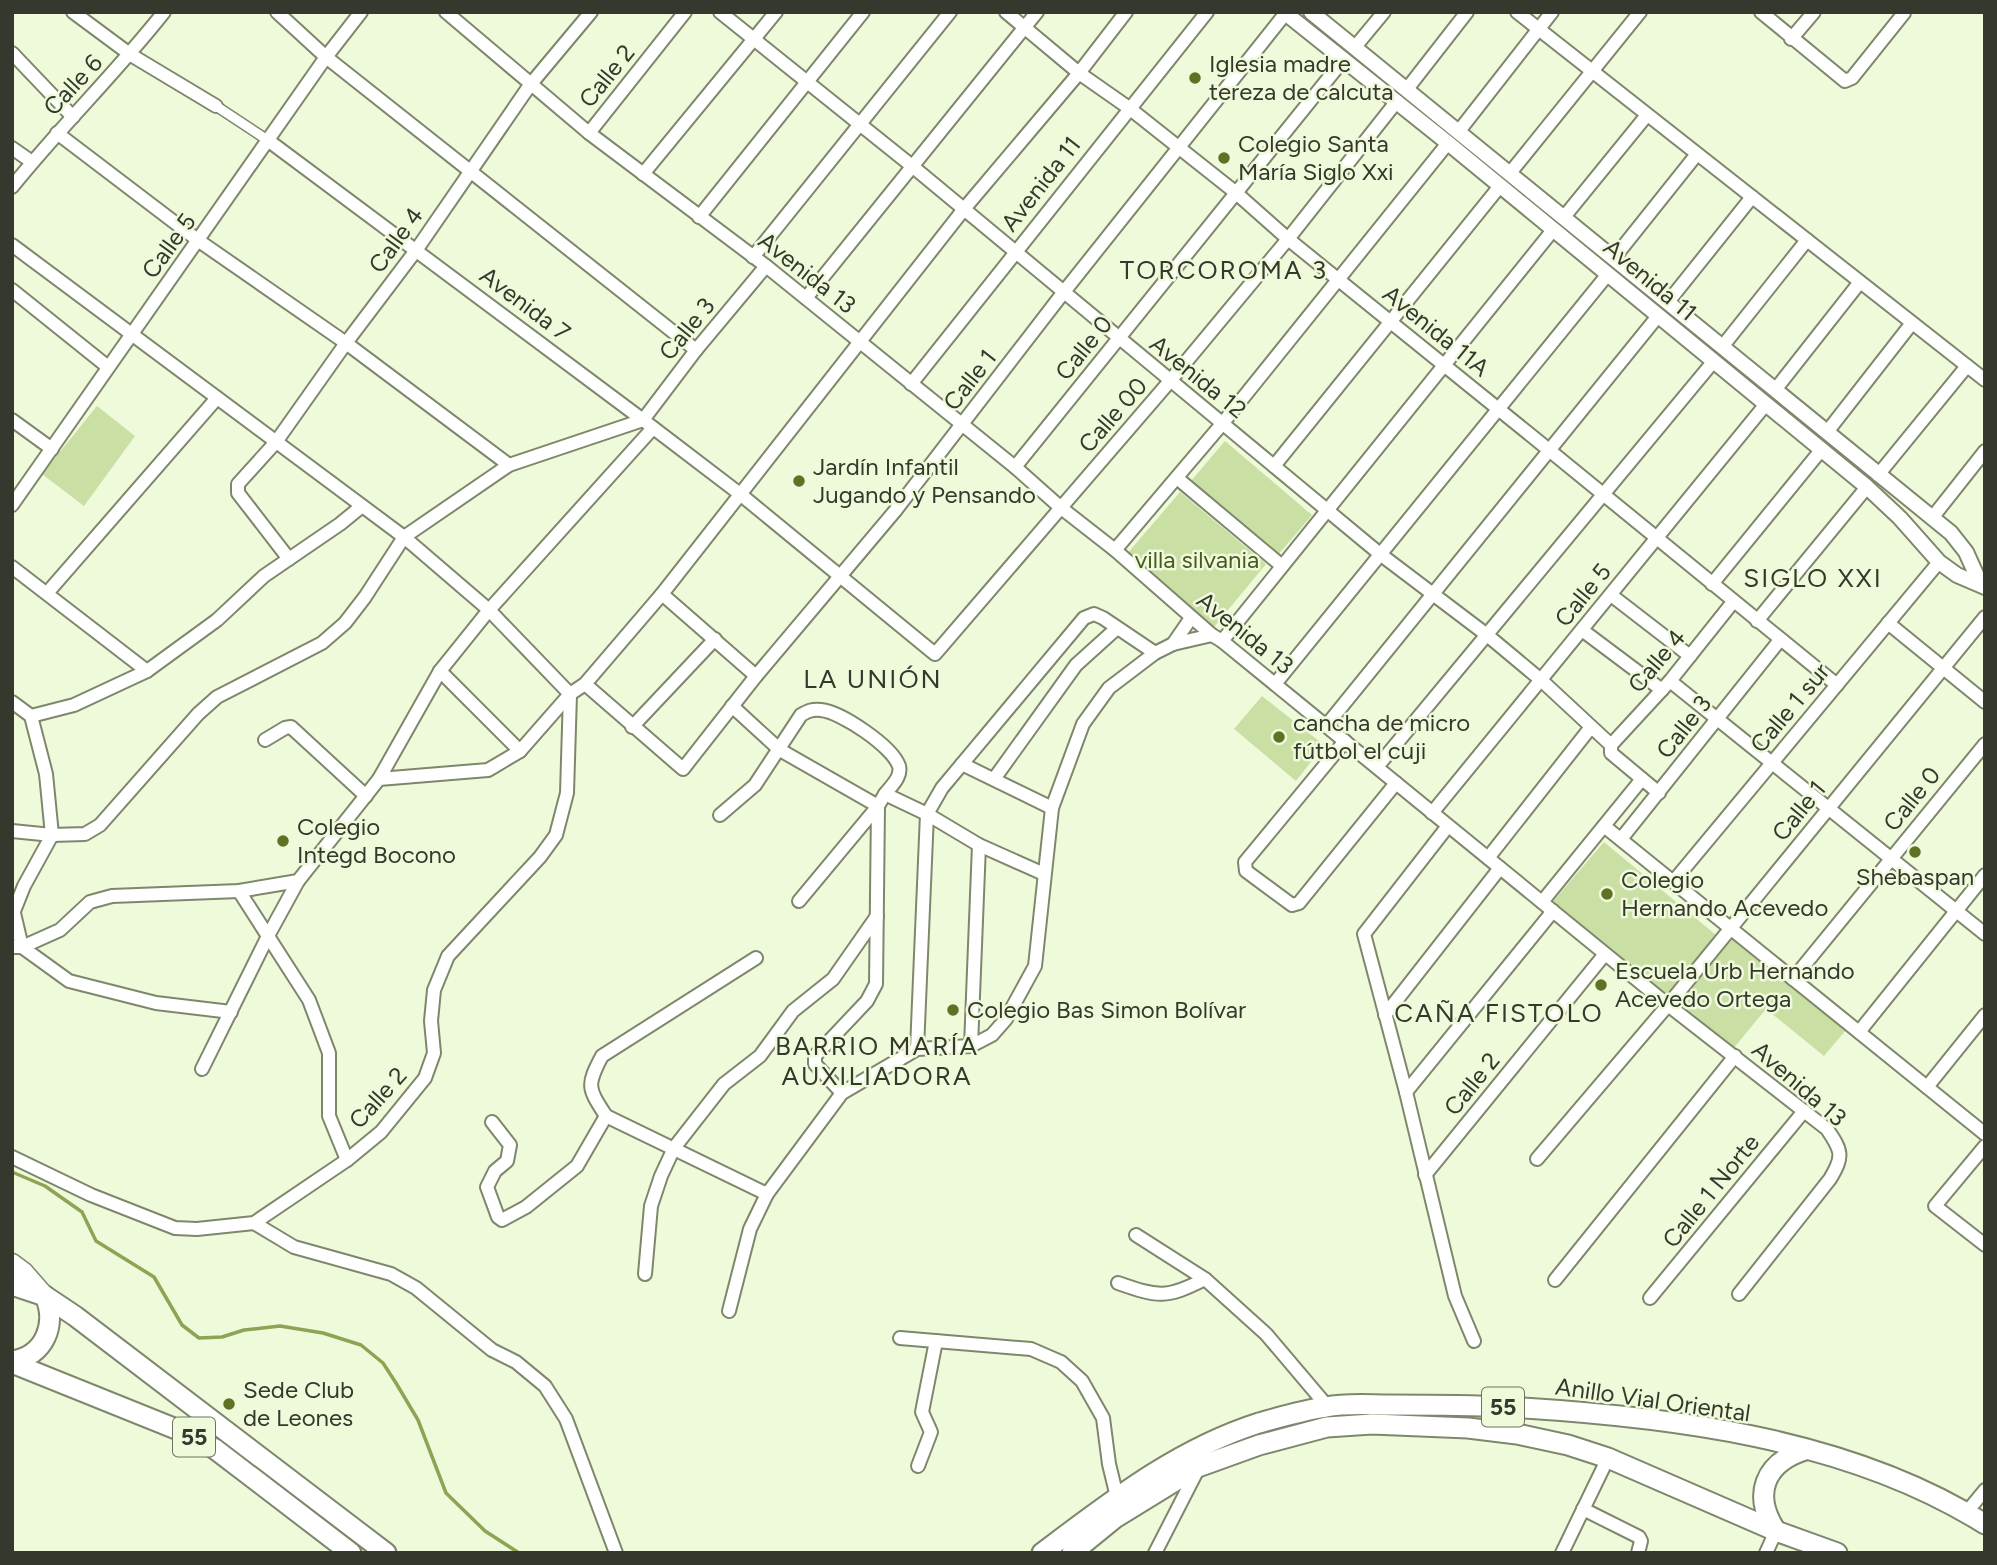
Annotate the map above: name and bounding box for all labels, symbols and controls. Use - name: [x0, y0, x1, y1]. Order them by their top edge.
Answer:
- street label: Calle 2: [573, 38, 641, 113]
- street label: Calle 6: [37, 48, 108, 121]
- place label: Iglesia madre tereza de calcuta: [1209, 49, 1394, 106]
- marker: Iglesia madre tereza de calcuta: [1187, 70, 1203, 86]
- place label: Colegio Santa María Siglo Xxi: [1238, 129, 1394, 186]
- street label: Avenida 11: [995, 131, 1087, 237]
- marker: Colegio Santa María Siglo Xxi: [1216, 150, 1232, 166]
- street label: Calle 4: [362, 201, 429, 278]
- street label: Calle 5: [135, 208, 202, 284]
- street label: Avenida 13: [753, 226, 862, 320]
- street label: Avenida 11: [1598, 232, 1703, 327]
- district label: TORCOROMA 3: [1120, 254, 1328, 286]
- street label: Avenida 7: [475, 260, 576, 347]
- street label: Avenida 11A: [1377, 279, 1496, 383]
- street label: Calle 3: [653, 292, 721, 366]
- street label: Calle 0: [1049, 310, 1118, 386]
- street label: Avenida 12: [1144, 329, 1252, 424]
- street label: Calle 1: [937, 344, 1002, 416]
- street label: Calle 00: [1072, 371, 1153, 458]
- place label: Jardín Infantil Jugando y Pensando: [813, 452, 1036, 509]
- marker: Jardín Infantil Jugando y Pensando: [791, 473, 807, 489]
- park label: villa silvania: [1135, 545, 1259, 574]
- street label: Calle 5: [1548, 557, 1617, 632]
- district label: SIGLO XXI: [1743, 562, 1883, 594]
- street label: Avenida 13: [1191, 585, 1299, 680]
- street label: Calle 4: [1622, 623, 1692, 698]
- street label: Calle 1 sur: [1744, 657, 1835, 758]
- district label: LA UNIÓN: [803, 663, 943, 695]
- street label: Calle 3: [1650, 689, 1717, 764]
- place label: cancha de micro fútbol el cuji: [1293, 708, 1470, 765]
- marker: cancha de micro fútbol el cuji: [1271, 729, 1287, 745]
- street label: Calle 0: [1877, 761, 1946, 837]
- street label: Calle 1: [1766, 775, 1832, 847]
- place label: Colegio Integd Bocono: [297, 812, 456, 869]
- marker: Colegio Integd Bocono: [275, 833, 291, 849]
- marker: Shebaspan: [1907, 844, 1923, 860]
- place label: Shebaspan: [1856, 862, 1974, 891]
- place label: Colegio Hernando Acevedo: [1621, 865, 1828, 922]
- marker: Colegio Hernando Acevedo: [1599, 886, 1615, 902]
- place label: Escuela Urb Hernando Acevedo Ortega: [1615, 956, 1855, 1013]
- marker: Escuela Urb Hernando Acevedo Ortega: [1593, 977, 1609, 993]
- place label: Colegio Bas Simon Bolívar: [967, 995, 1246, 1024]
- district label: CAÑA FISTOLO: [1394, 997, 1604, 1029]
- marker: Colegio Bas Simon Bolívar: [945, 1002, 961, 1018]
- district label: BARRIO MARÍA AUXILIADORA: [775, 1030, 979, 1092]
- street label: Avenida 13: [1746, 1035, 1852, 1132]
- street label: Calle 2: [1438, 1046, 1506, 1121]
- street label: Calle 2: [343, 1061, 413, 1134]
- street label: Calle 1 Norte: [1656, 1128, 1765, 1253]
- street label: Anillo Vial Oriental: [1554, 1371, 1752, 1428]
- place label: Sede Club de Leones: [243, 1375, 354, 1432]
- road number: 55: [1482, 1388, 1524, 1426]
- marker: Sede Club de Leones: [221, 1396, 237, 1412]
- road number: 55: [173, 1418, 215, 1456]

